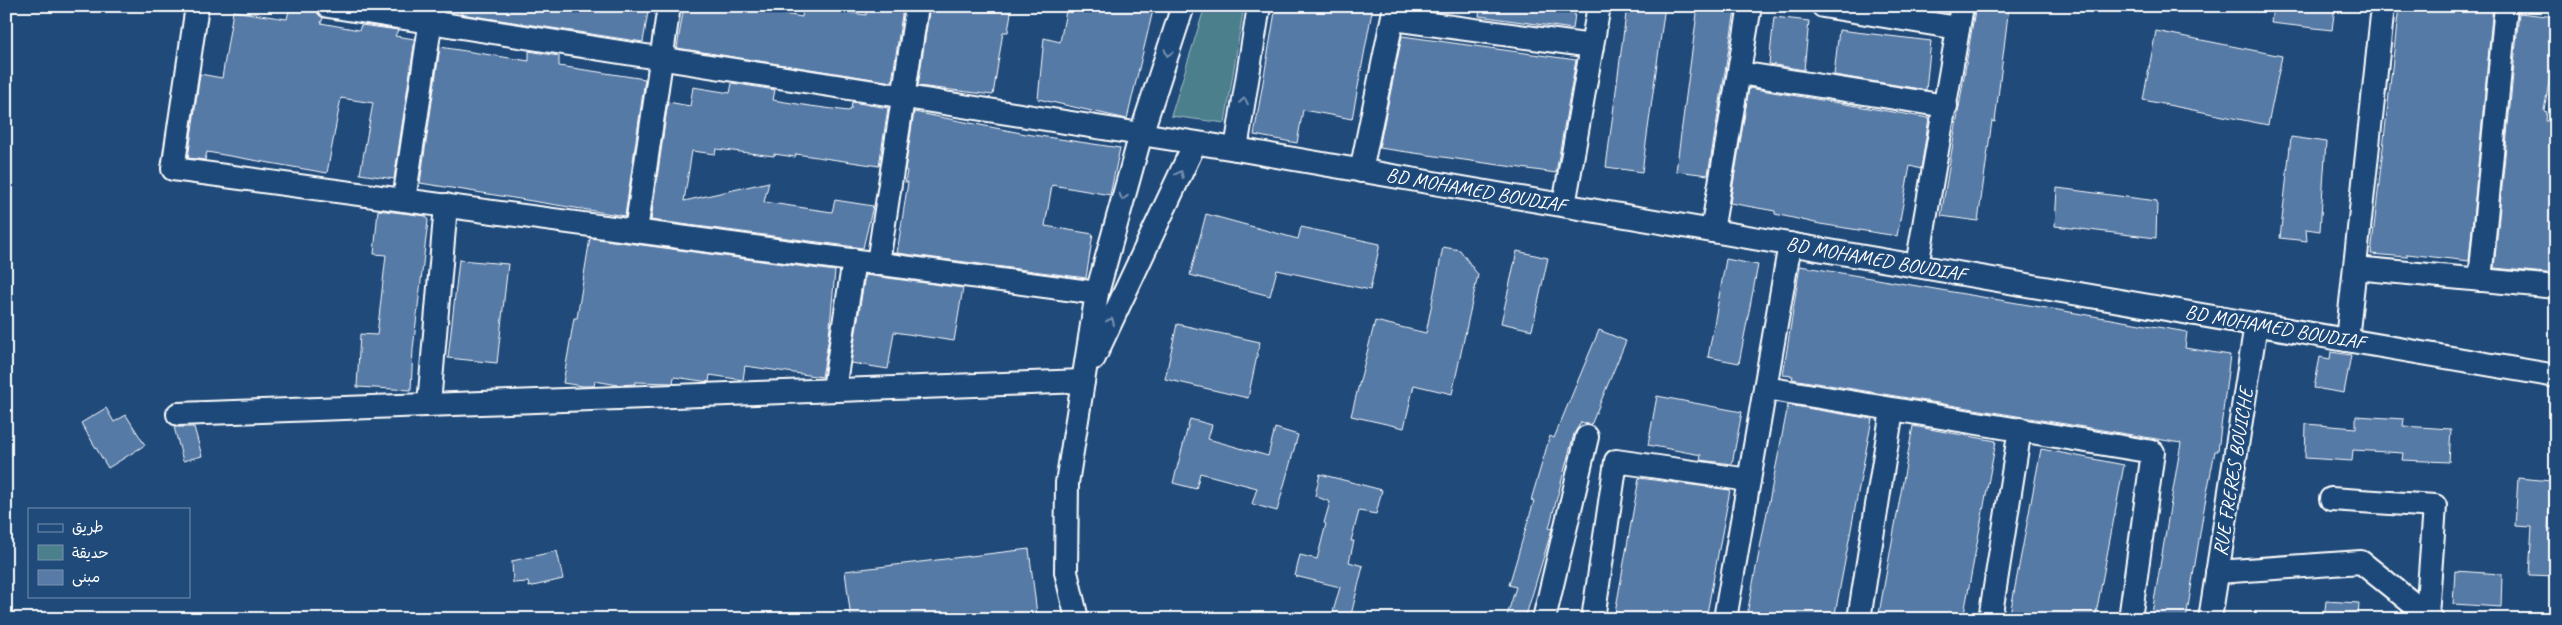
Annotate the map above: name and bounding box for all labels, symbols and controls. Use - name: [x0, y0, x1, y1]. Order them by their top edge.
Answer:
- one-way arrow: [1163, 48, 1173, 56]
- one-way arrow: [1238, 96, 1248, 105]
- street label: BD MOHAMED BOUDIAF: [1384, 162, 1571, 219]
- one-way arrow: [1174, 170, 1185, 179]
- one-way arrow: [1119, 193, 1129, 201]
- street label: BD MOHAMED BOUDIAF: [1784, 231, 1971, 288]
- street label: BD MOHAMED BOUDIAF: [2183, 299, 2370, 356]
- one-way arrow: [1105, 317, 1116, 326]
- street label: RUE FRERES BOUICHE: [2207, 383, 2259, 558]
- legend: [28, 508, 190, 598]
- text: طريق: [72, 518, 104, 537]
- text: حديقة: [72, 544, 109, 563]
- text: مبنى: [72, 568, 100, 587]

